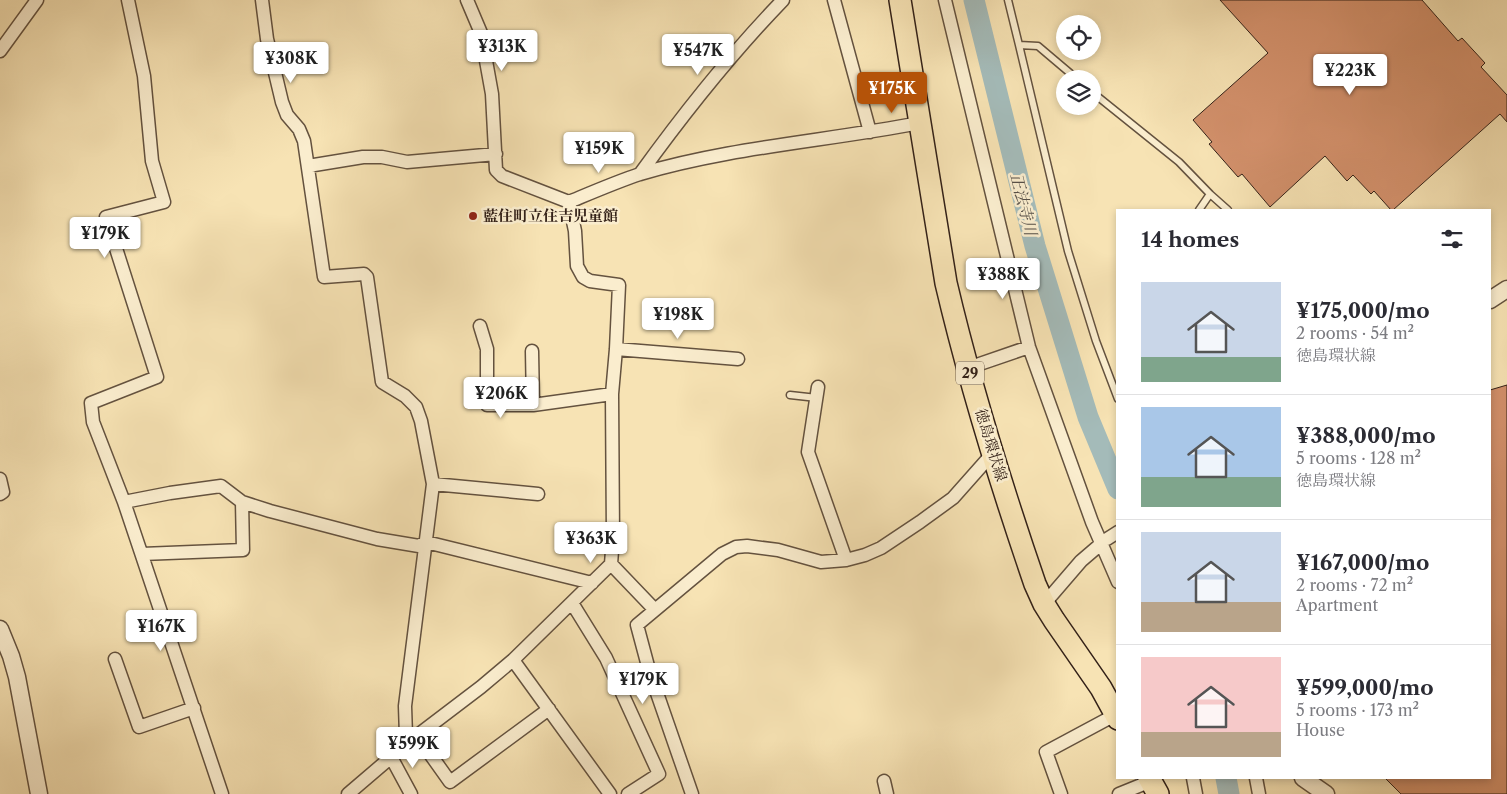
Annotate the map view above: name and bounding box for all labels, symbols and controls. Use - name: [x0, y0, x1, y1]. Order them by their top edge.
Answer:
- map controls: [1056, 15, 1101, 115]
- button: locate: [1056, 15, 1101, 60]
- pin: ¥313K: [467, 30, 537, 72]
- pin: ¥547K: [663, 34, 733, 76]
- text: ¥313K: [477, 36, 527, 56]
- text: ¥547K: [673, 40, 723, 60]
- pin: ¥308K: [256, 42, 326, 84]
- text: ¥308K: [265, 48, 317, 68]
- pin: ¥223K: [1315, 54, 1385, 96]
- text: ¥223K: [1324, 60, 1376, 80]
- button: layers: [1056, 70, 1101, 115]
- pin: ¥175K: [857, 72, 927, 114]
- text: ¥175K: [868, 78, 916, 98]
- pin: ¥159K: [564, 132, 634, 174]
- text: ¥159K: [574, 138, 624, 158]
- water label: 正法寺川: [1007, 171, 1042, 239]
- place label: 藍住町立住吉児童館: [483, 206, 618, 225]
- marker: 藍住町立住吉児童館: [467, 210, 479, 222]
- pin: ¥179K: [70, 216, 140, 259]
- text: ¥179K: [81, 223, 129, 243]
- icon: filters: [1438, 225, 1466, 253]
- text: 14 homes: [1141, 227, 1239, 252]
- pin: ¥388K: [968, 258, 1038, 300]
- text: ¥388K: [977, 264, 1029, 284]
- pin: ¥198K: [643, 298, 713, 340]
- text: ¥175,000/mo: [1296, 298, 1430, 323]
- icon: home: [1181, 302, 1241, 362]
- text: ¥198K: [653, 304, 703, 324]
- text: 2 rooms · 54 m²: [1296, 323, 1414, 343]
- text: 徳島環状線: [1296, 345, 1376, 365]
- road number: 29: [956, 362, 984, 384]
- pin: ¥206K: [466, 376, 536, 419]
- text: ¥206K: [475, 383, 527, 403]
- street label: 徳島環状線: [971, 406, 1012, 484]
- text: ¥388,000/mo: [1296, 423, 1436, 448]
- icon: home: [1181, 427, 1241, 487]
- text: 5 rooms · 128 m²: [1296, 448, 1421, 468]
- text: 徳島環状線: [1296, 470, 1376, 490]
- pin: ¥363K: [556, 522, 626, 564]
- text: ¥363K: [565, 528, 617, 548]
- text: ¥167,000/mo: [1296, 550, 1429, 575]
- icon: home: [1181, 552, 1241, 612]
- text: 2 rooms · 72 m²: [1296, 575, 1413, 595]
- text: Apartment: [1296, 595, 1378, 615]
- pin: ¥167K: [126, 610, 196, 652]
- text: ¥167K: [137, 616, 185, 636]
- pin: ¥179K: [608, 662, 678, 705]
- text: ¥179K: [619, 669, 667, 689]
- text: ¥599,000/mo: [1296, 675, 1434, 700]
- icon: home: [1181, 677, 1241, 737]
- text: 5 rooms · 173 m²: [1296, 700, 1419, 720]
- text: House: [1296, 720, 1345, 740]
- pin: ¥599K: [378, 726, 448, 769]
- text: ¥599K: [387, 733, 439, 753]

